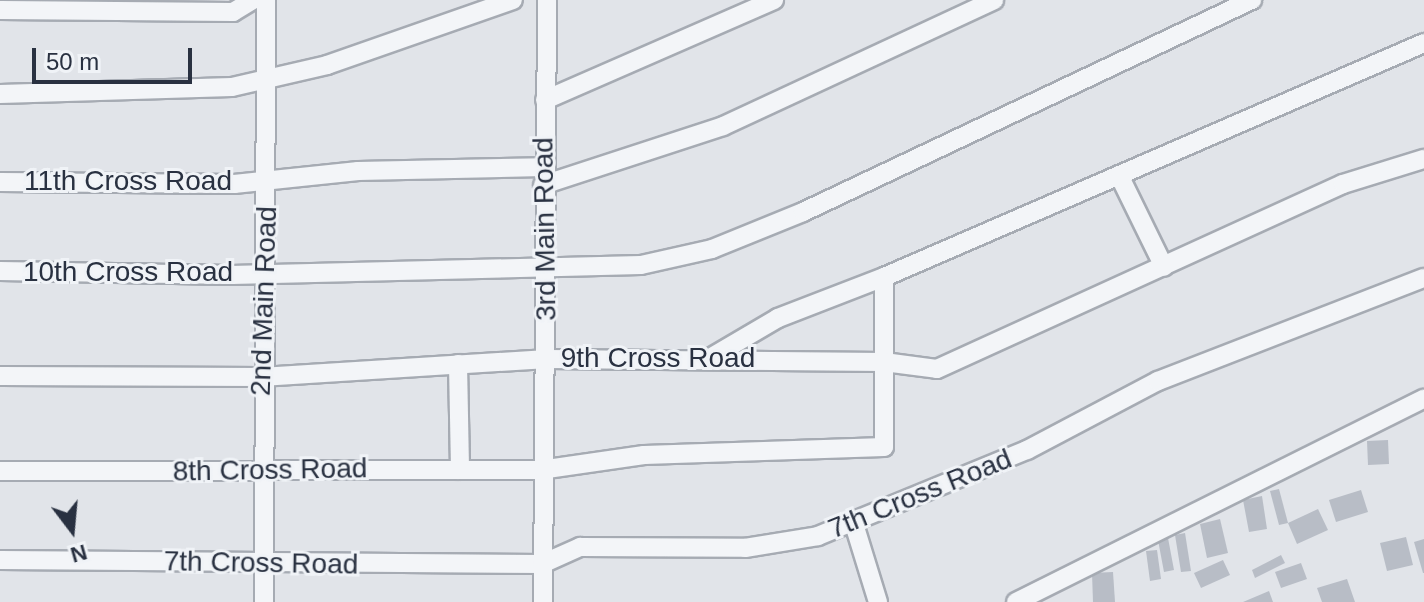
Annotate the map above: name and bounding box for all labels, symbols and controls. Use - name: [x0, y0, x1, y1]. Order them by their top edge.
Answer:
- scale bar: [36, 32, 196, 82]
- text: 50 m: [46, 48, 99, 75]
- street label: 3rd Main Road: [527, 137, 563, 321]
- street label: 11th Cross Road: [24, 164, 232, 198]
- street label: 2nd Main Road: [244, 206, 284, 396]
- street label: 10th Cross Road: [23, 255, 233, 289]
- street label: 9th Cross Road: [561, 341, 755, 375]
- street label: 7th Cross Road: [824, 442, 1016, 546]
- street label: 8th Cross Road: [172, 452, 368, 488]
- north arrow: [32, 490, 112, 570]
- text: N: [68, 539, 90, 568]
- street label: 7th Cross Road: [163, 545, 359, 581]

